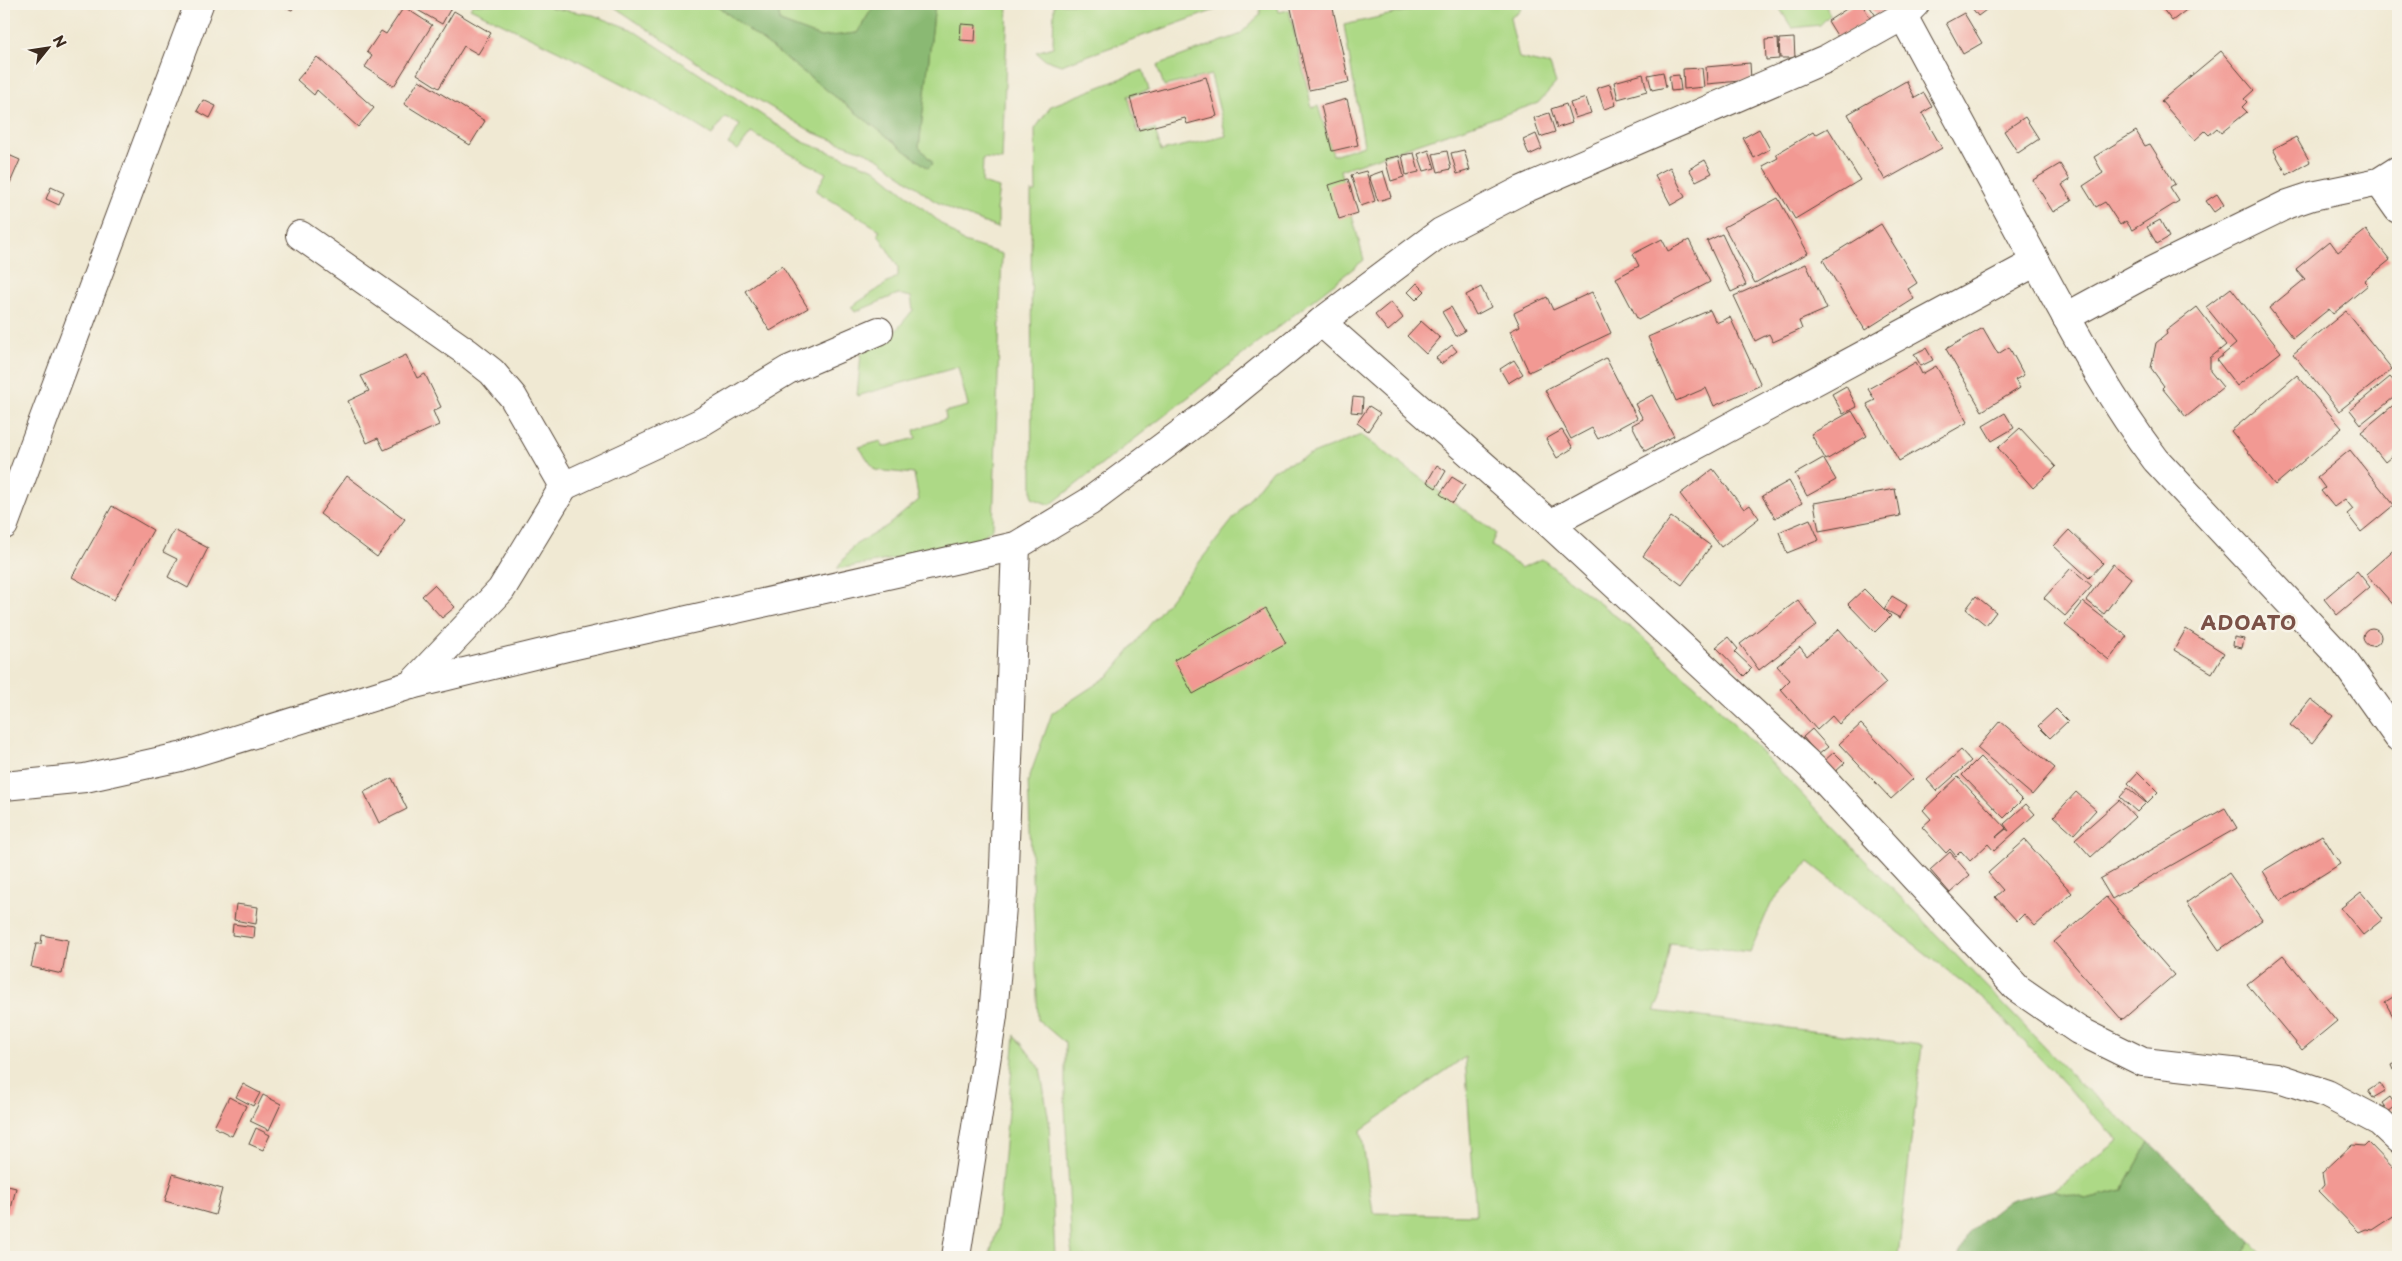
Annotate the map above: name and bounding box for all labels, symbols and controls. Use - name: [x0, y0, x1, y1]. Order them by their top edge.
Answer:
- north arrow: [22, 22, 72, 72]
- text: N: [48, 31, 72, 51]
- district label: ADOATO: [2201, 607, 2297, 637]

